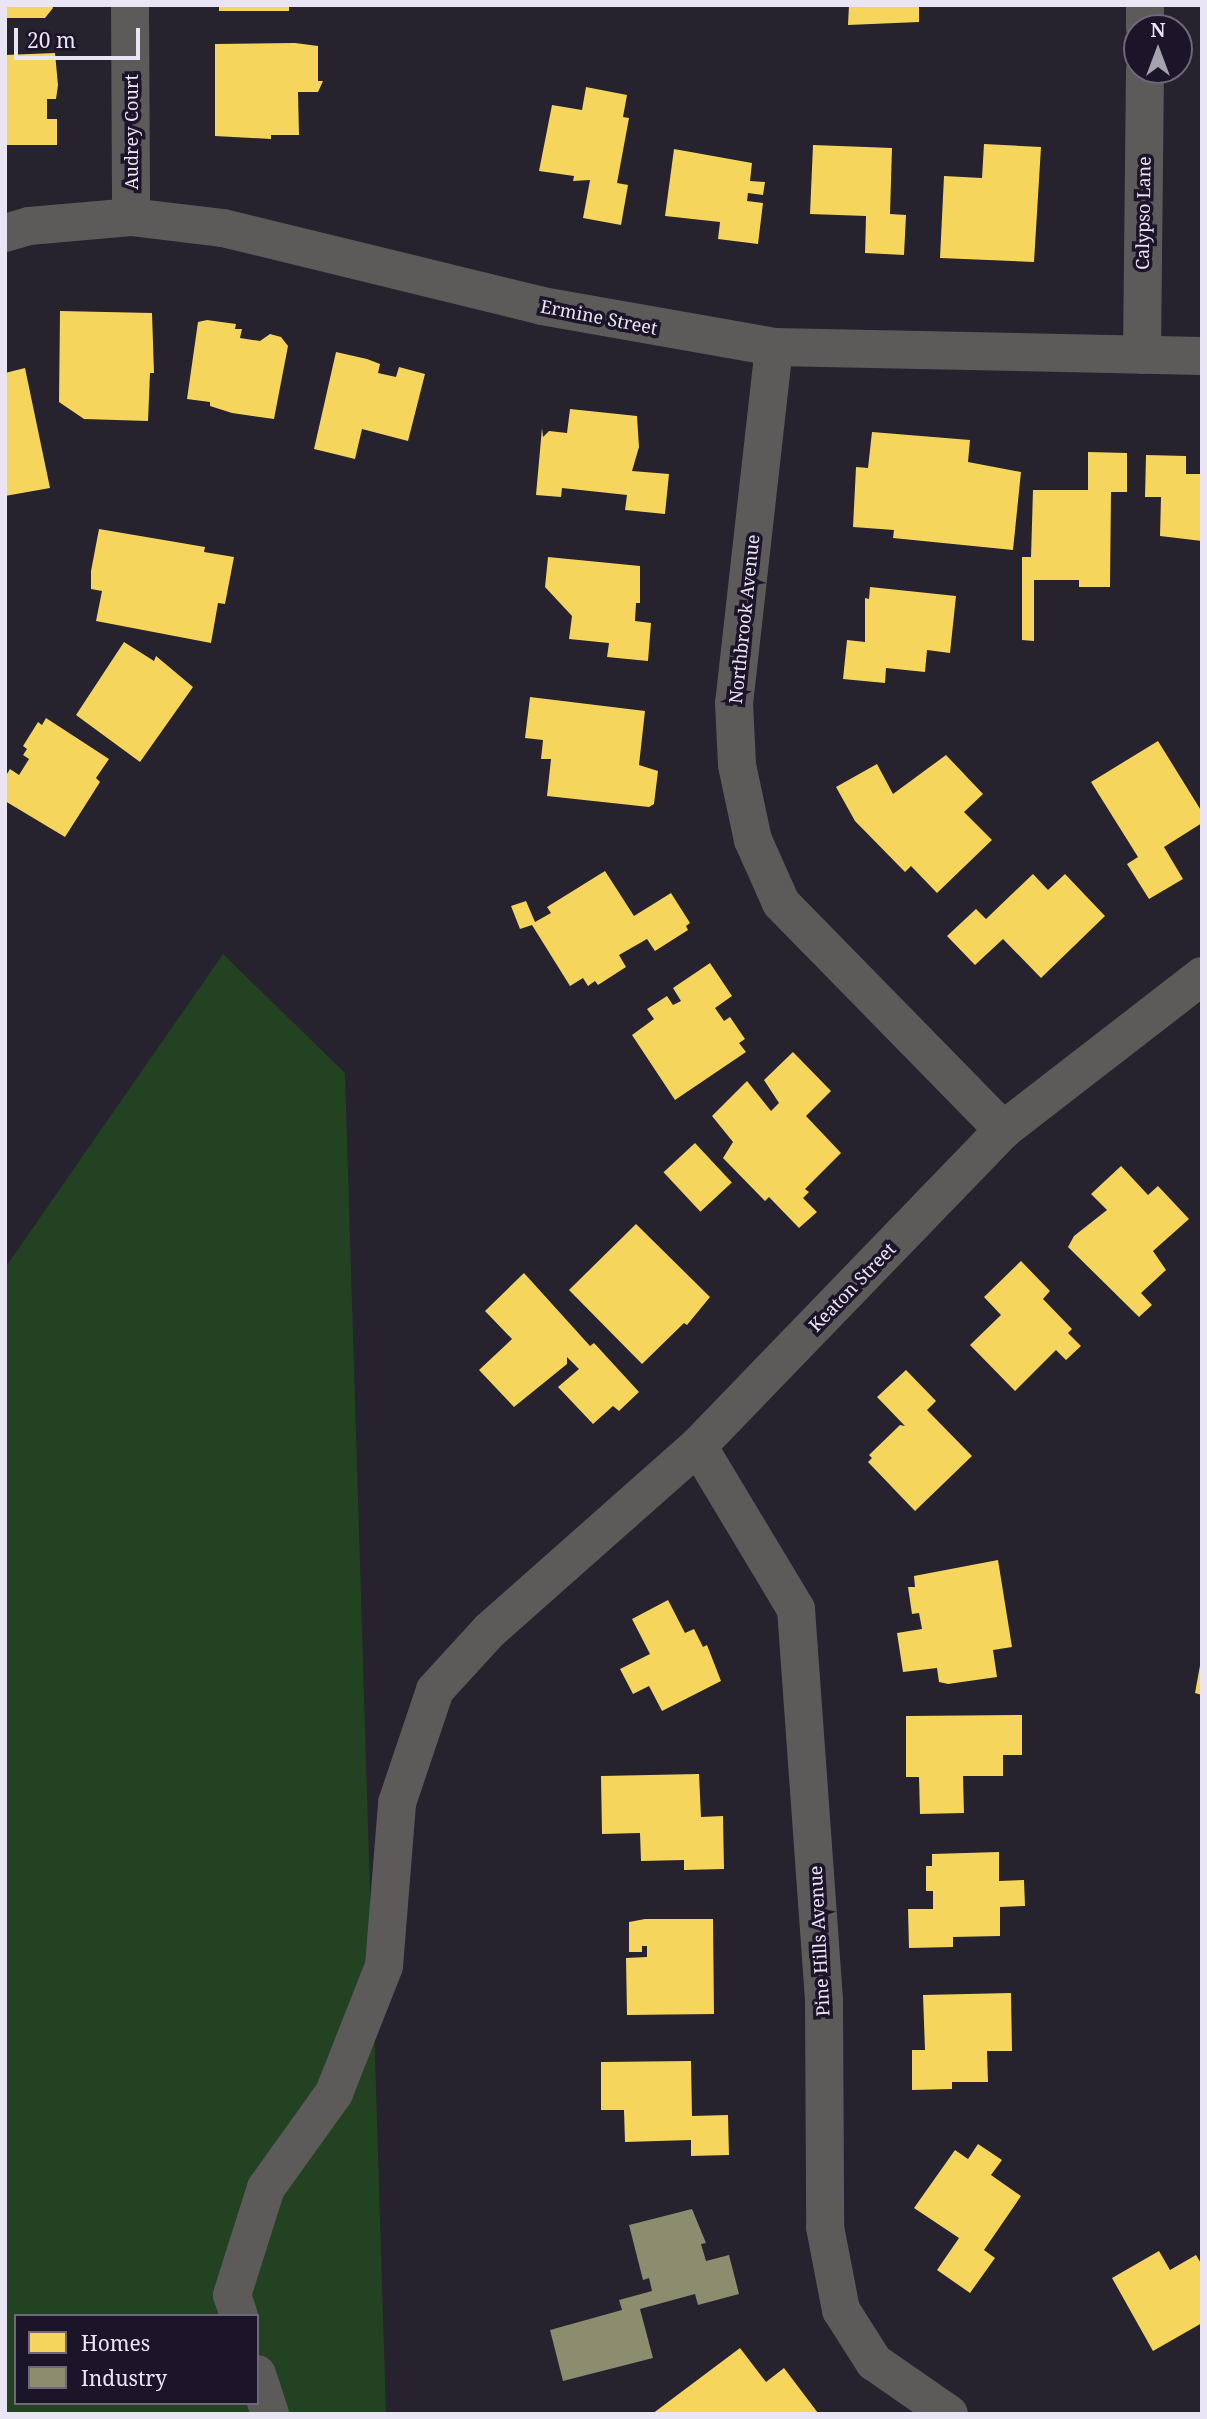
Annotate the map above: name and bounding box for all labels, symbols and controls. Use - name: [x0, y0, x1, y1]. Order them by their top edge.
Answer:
- scale bar: [18, 14, 144, 58]
- north arrow: [1123, 14, 1193, 84]
- text: N: [1151, 17, 1165, 43]
- text: 20 m: [27, 26, 76, 54]
- street label: Audrey Court: [120, 74, 142, 190]
- street label: Calypso Lane: [1131, 156, 1155, 270]
- street label: Ermine Street: [539, 295, 659, 339]
- street label: Northbrook Avenue: [724, 533, 764, 705]
- street label: Keaton Street: [804, 1238, 900, 1336]
- street label: Pine Hills Avenue: [804, 1865, 834, 2017]
- legend: [14, 2314, 259, 2405]
- text: Homes: [81, 2329, 150, 2357]
- text: Industry: [81, 2364, 167, 2392]

